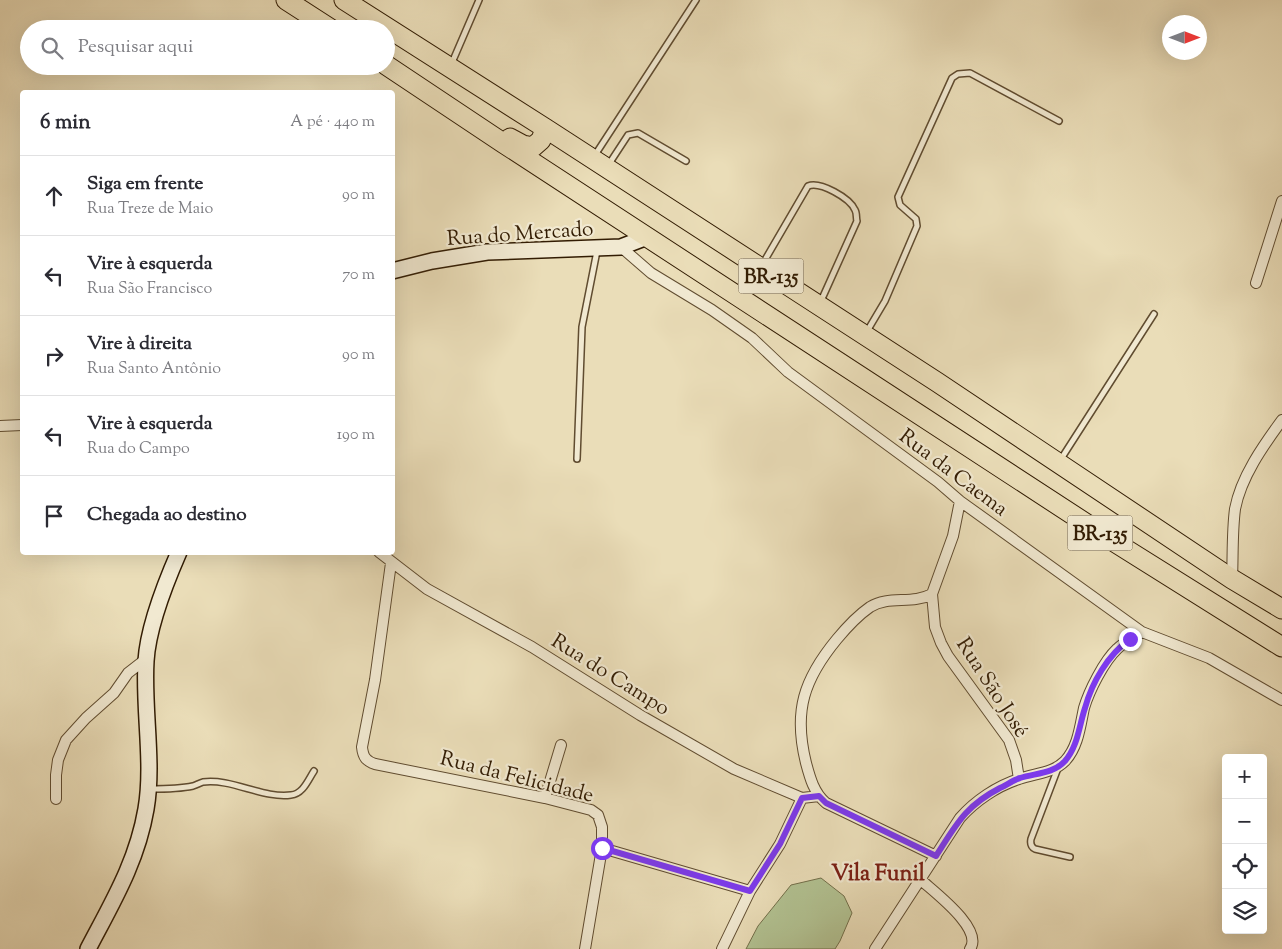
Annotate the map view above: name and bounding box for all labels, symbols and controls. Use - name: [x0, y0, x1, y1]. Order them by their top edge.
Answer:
- north arrow: [1162, 15, 1207, 60]
- search box: [20, 20, 395, 75]
- icon: search: [38, 34, 66, 62]
- text: Pesquisar aqui: [78, 34, 193, 61]
- text: 6 min: [40, 108, 91, 138]
- text: A pé · 440 m: [290, 111, 375, 134]
- text: Siga em frente: [87, 171, 203, 198]
- icon: ahead: [40, 182, 68, 210]
- text: 90 m: [342, 184, 375, 207]
- text: Rua Treze de Maio: [87, 198, 213, 221]
- street label: Rua do Mercado: [446, 215, 595, 255]
- text: Vire à esquerda: [87, 251, 213, 278]
- road number: BR-135: [738, 258, 804, 294]
- icon: left: [40, 262, 68, 290]
- text: 70 m: [342, 264, 375, 287]
- text: Rua São Francisco: [87, 278, 212, 301]
- text: Vire à direita: [87, 331, 192, 358]
- icon: right: [40, 342, 68, 370]
- text: 90 m: [342, 344, 375, 367]
- text: Rua Santo Antônio: [87, 358, 221, 381]
- text: Vire à esquerda: [87, 411, 213, 438]
- icon: left: [40, 422, 68, 450]
- street label: Rua da Caema: [892, 423, 1014, 525]
- text: 190 m: [337, 424, 375, 447]
- text: Rua do Campo: [87, 438, 190, 461]
- icon: arrive: [40, 502, 68, 530]
- text: Chegada ao destino: [87, 502, 247, 529]
- road number: BR-135: [1068, 516, 1132, 550]
- street label: Rua do Campo: [545, 627, 675, 724]
- route end: [1119, 628, 1142, 651]
- street label: Rua São José: [948, 632, 1035, 744]
- street label: Rua da Felicidade: [436, 744, 597, 812]
- map controls: [1222, 754, 1267, 934]
- button: +: [1222, 754, 1267, 799]
- button: −: [1222, 799, 1267, 844]
- route start: [591, 837, 614, 860]
- button: locate: [1222, 844, 1267, 889]
- district label: Vila Funil: [831, 859, 926, 891]
- button: layers: [1222, 889, 1267, 934]

